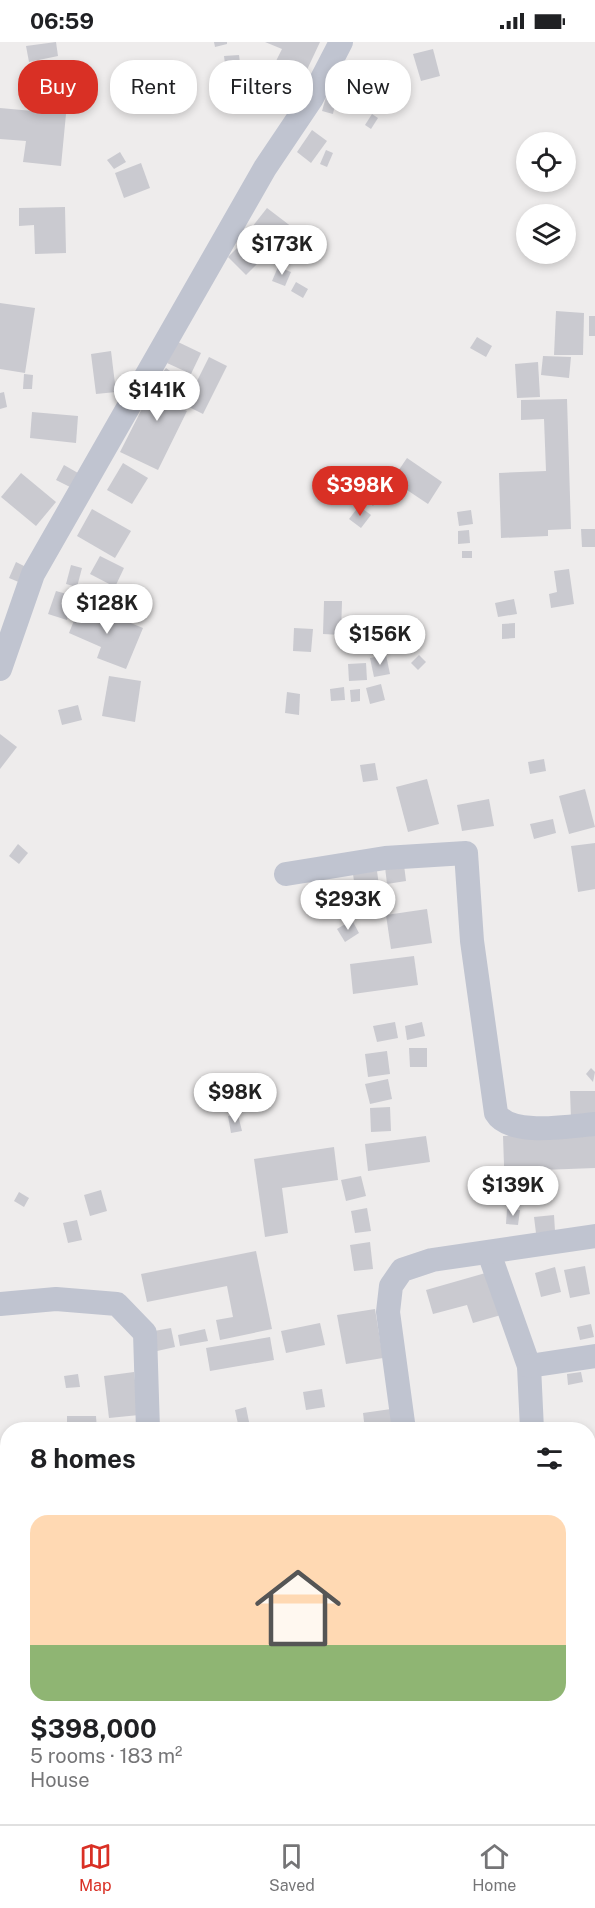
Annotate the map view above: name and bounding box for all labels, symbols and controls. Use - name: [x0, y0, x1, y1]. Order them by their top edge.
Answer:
- text: 06:59: [30, 8, 94, 34]
- chip: Buy: [18, 60, 98, 114]
- chip: Rent: [110, 60, 197, 114]
- chip: Filters: [209, 60, 313, 114]
- chip: New: [325, 60, 411, 114]
- map controls: [516, 132, 576, 264]
- button: locate: [516, 132, 576, 192]
- button: layers: [516, 204, 576, 264]
- pin: $173K: [240, 225, 324, 276]
- text: $173K: [251, 232, 313, 256]
- pin: $141K: [115, 371, 199, 422]
- text: $141K: [128, 378, 186, 402]
- pin: $398K: [318, 466, 402, 517]
- text: $398K: [326, 473, 394, 497]
- pin: $128K: [65, 584, 149, 635]
- text: $128K: [76, 591, 138, 615]
- pin: $156K: [338, 615, 422, 666]
- text: $156K: [348, 622, 412, 646]
- pin: $293K: [306, 880, 390, 931]
- text: $293K: [314, 887, 382, 911]
- pin: $98K: [199, 1073, 271, 1124]
- text: $98K: [208, 1080, 262, 1104]
- pin: $139K: [471, 1166, 555, 1217]
- text: $139K: [482, 1173, 544, 1197]
- icon: filters: [533, 1442, 566, 1475]
- text: 8 homes: [30, 1443, 136, 1474]
- icon: home: [244, 1554, 352, 1662]
- text: $398,000: [30, 1713, 157, 1744]
- text: 5 rooms · 183 m²: [30, 1744, 182, 1768]
- text: House: [30, 1768, 90, 1792]
- tab: Map: [79, 1840, 112, 1895]
- tab: Saved: [269, 1840, 315, 1895]
- tab: Home: [472, 1840, 516, 1895]

